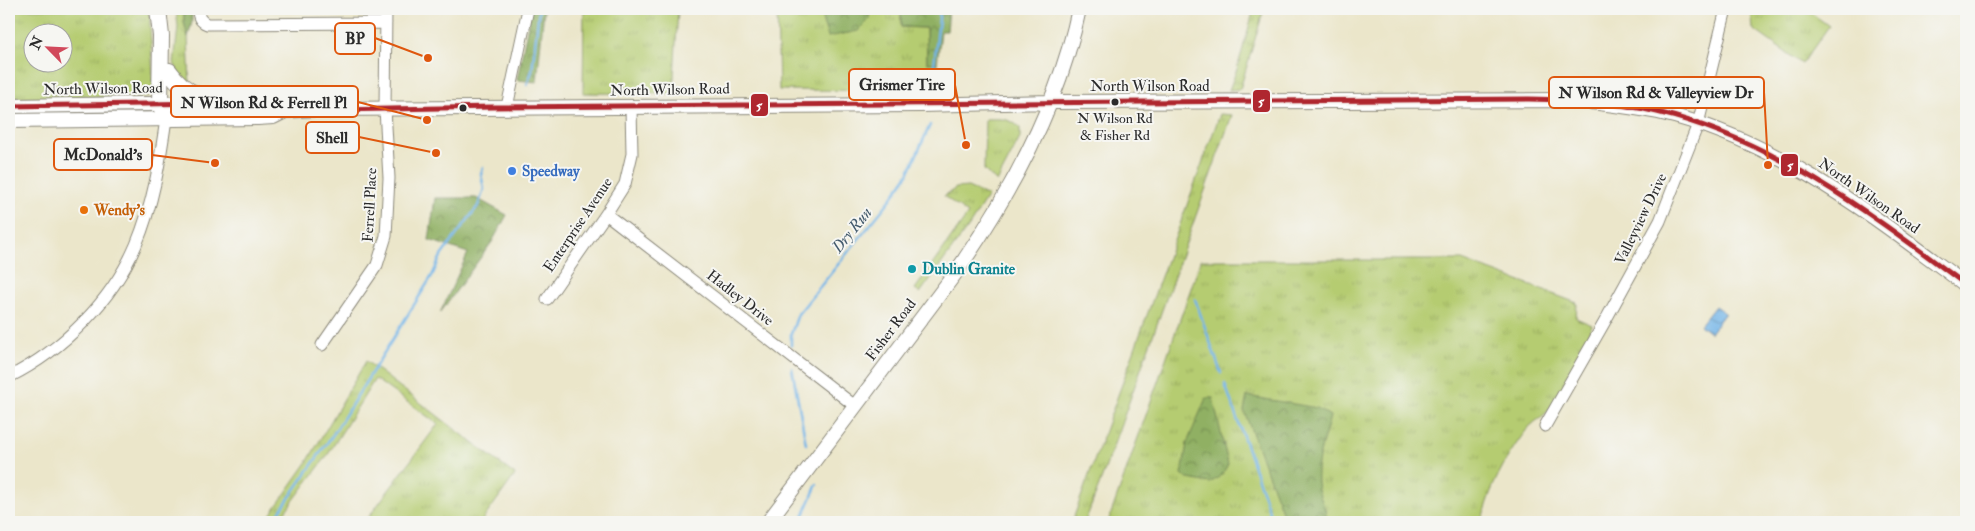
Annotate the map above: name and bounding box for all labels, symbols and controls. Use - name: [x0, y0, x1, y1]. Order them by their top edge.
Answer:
- north arrow: [22, 22, 72, 72]
- callout: BP: [335, 23, 375, 54]
- text: BP: [345, 29, 366, 49]
- text: N: [26, 33, 47, 53]
- callout: Grismer Tire: [849, 69, 955, 100]
- text: Grismer Tire: [859, 75, 945, 95]
- street label: North Wilson Road: [1090, 77, 1210, 96]
- callout: N Wilson Rd & Valleyview Dr: [1549, 77, 1764, 108]
- street label: North Wilson Road: [43, 78, 164, 100]
- street label: North Wilson Road: [610, 79, 731, 101]
- text: N Wilson Rd & Valleyview Dr: [1558, 83, 1754, 104]
- callout: N Wilson Rd & Ferrell Pl: [171, 86, 358, 117]
- line badge: 5: [1252, 89, 1271, 113]
- text: N Wilson Rd & Ferrell Pl: [180, 93, 348, 113]
- line badge: 5: [750, 93, 769, 117]
- text: 5: [1258, 93, 1265, 110]
- text: 5: [756, 97, 763, 114]
- marker: N Wilson Rd & Fisher Rd: [1110, 97, 1120, 107]
- unlabelled marker: [458, 103, 468, 113]
- place label: N Wilson Rd & Fisher Rd: [1077, 110, 1153, 144]
- callout: Shell: [306, 122, 359, 153]
- text: Shell: [316, 128, 349, 148]
- callout: McDonald's: [54, 139, 152, 170]
- text: McDonald's: [63, 145, 143, 165]
- line badge: 5: [1780, 153, 1799, 177]
- street label: North Wilson Road: [1815, 154, 1924, 238]
- text: 5: [1787, 157, 1794, 174]
- place label: Speedway: [522, 162, 581, 182]
- marker: Speedway: [506, 165, 518, 177]
- street label: Ferrell Place: [359, 167, 381, 243]
- street label: Valleyview Drive: [1611, 170, 1671, 268]
- street label: Enterprise Avenue: [539, 174, 618, 277]
- place label: Wendy's: [93, 201, 145, 221]
- water label: Dry Run: [827, 203, 876, 258]
- marker: Wendy's: [78, 204, 90, 216]
- place label: Dublin Granite: [922, 260, 1016, 279]
- marker: Dublin Granite: [906, 263, 918, 275]
- street label: Hadley Drive: [703, 266, 777, 330]
- street label: Fisher Road: [862, 295, 921, 365]

